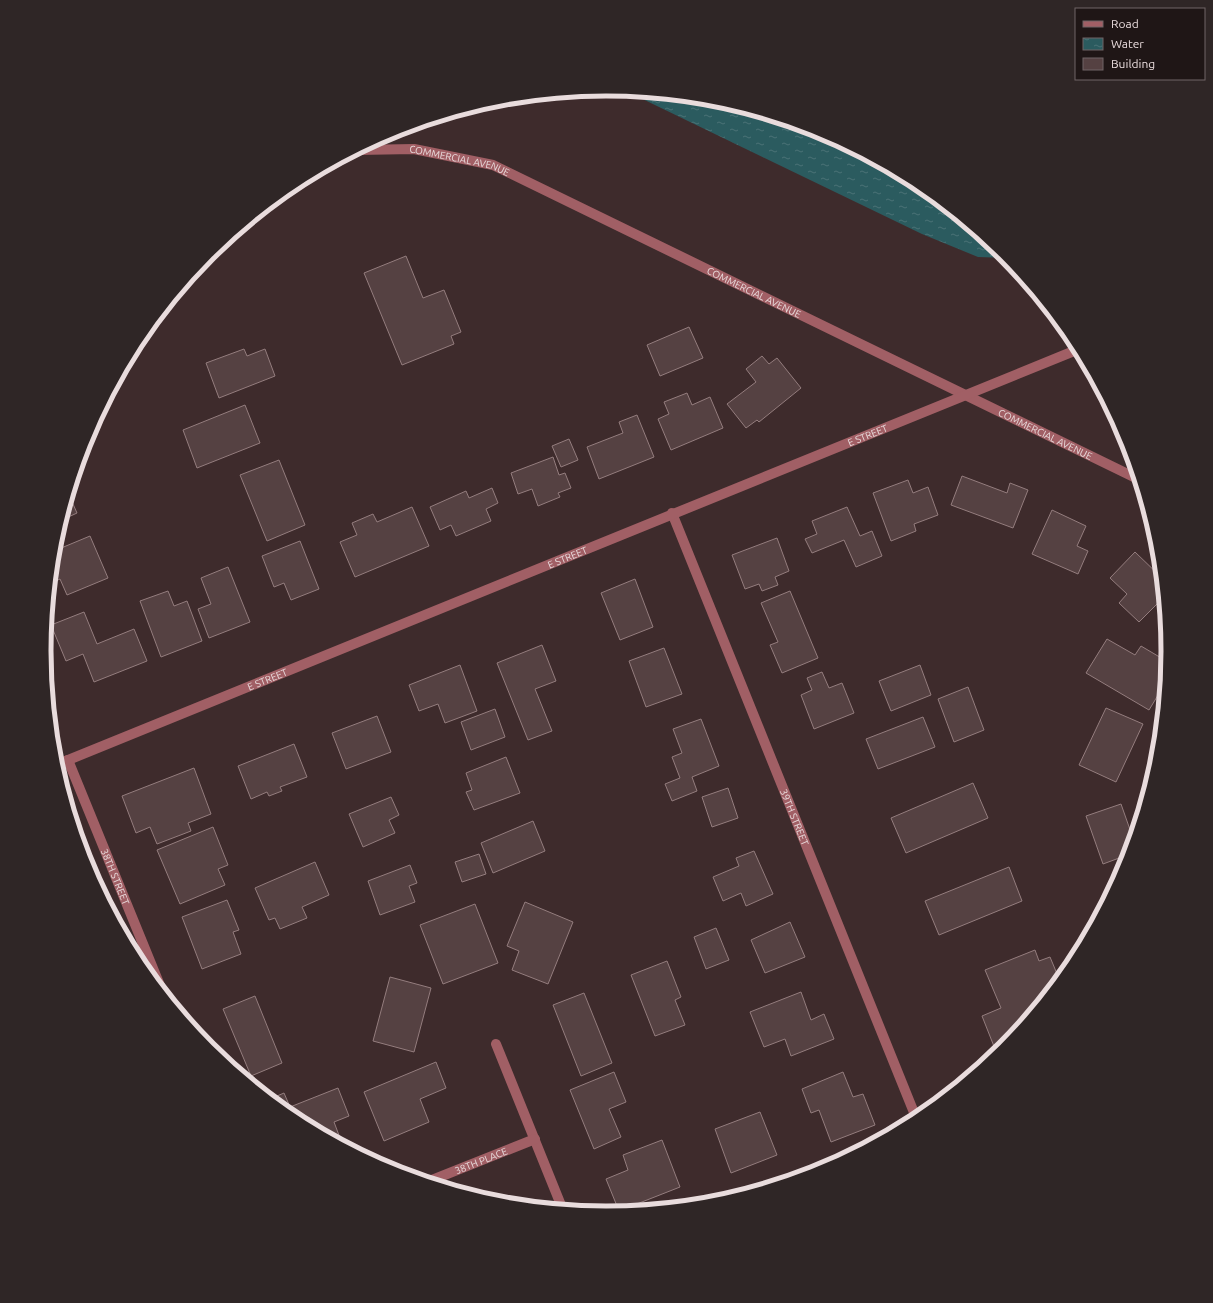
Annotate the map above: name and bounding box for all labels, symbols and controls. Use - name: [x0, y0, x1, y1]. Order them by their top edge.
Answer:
- legend: [1075, 8, 1205, 80]
- text: Road: [1111, 17, 1139, 30]
- text: Water: [1111, 37, 1144, 50]
- text: Building: [1111, 57, 1155, 70]
- street label: COMMERCIAL AVENUE: [409, 143, 512, 178]
- street label: COMMERCIAL AVENUE: [705, 265, 803, 320]
- street label: COMMERCIAL AVENUE: [997, 406, 1095, 462]
- street label: E STREET: [846, 422, 889, 448]
- street label: E STREET: [546, 544, 589, 570]
- street label: E STREET: [246, 666, 289, 692]
- street label: 39TH STREET: [778, 787, 811, 847]
- street label: 38TH STREET: [99, 847, 132, 907]
- street label: 38TH PLACE: [453, 1145, 509, 1176]

